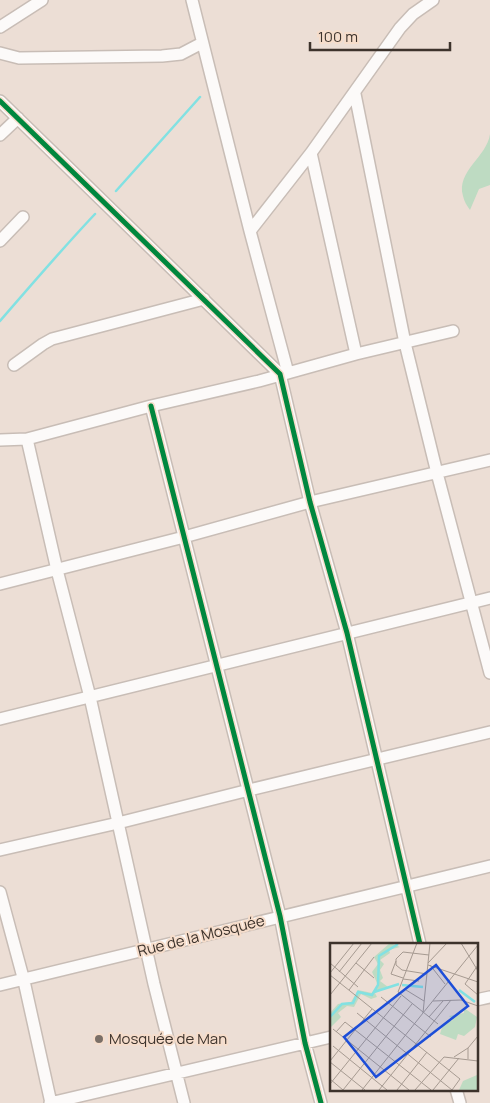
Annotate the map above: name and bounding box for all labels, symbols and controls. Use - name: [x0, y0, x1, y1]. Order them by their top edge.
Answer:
- scale bar: [310, 20, 450, 52]
- text: 100 m: [318, 26, 358, 47]
- street label: Rue de la Mosquée: [135, 910, 267, 961]
- inset map: [330, 943, 478, 1090]
- place label: Mosquée de Man: [109, 1028, 227, 1049]
- marker: Mosquée de Man: [93, 1033, 105, 1045]

